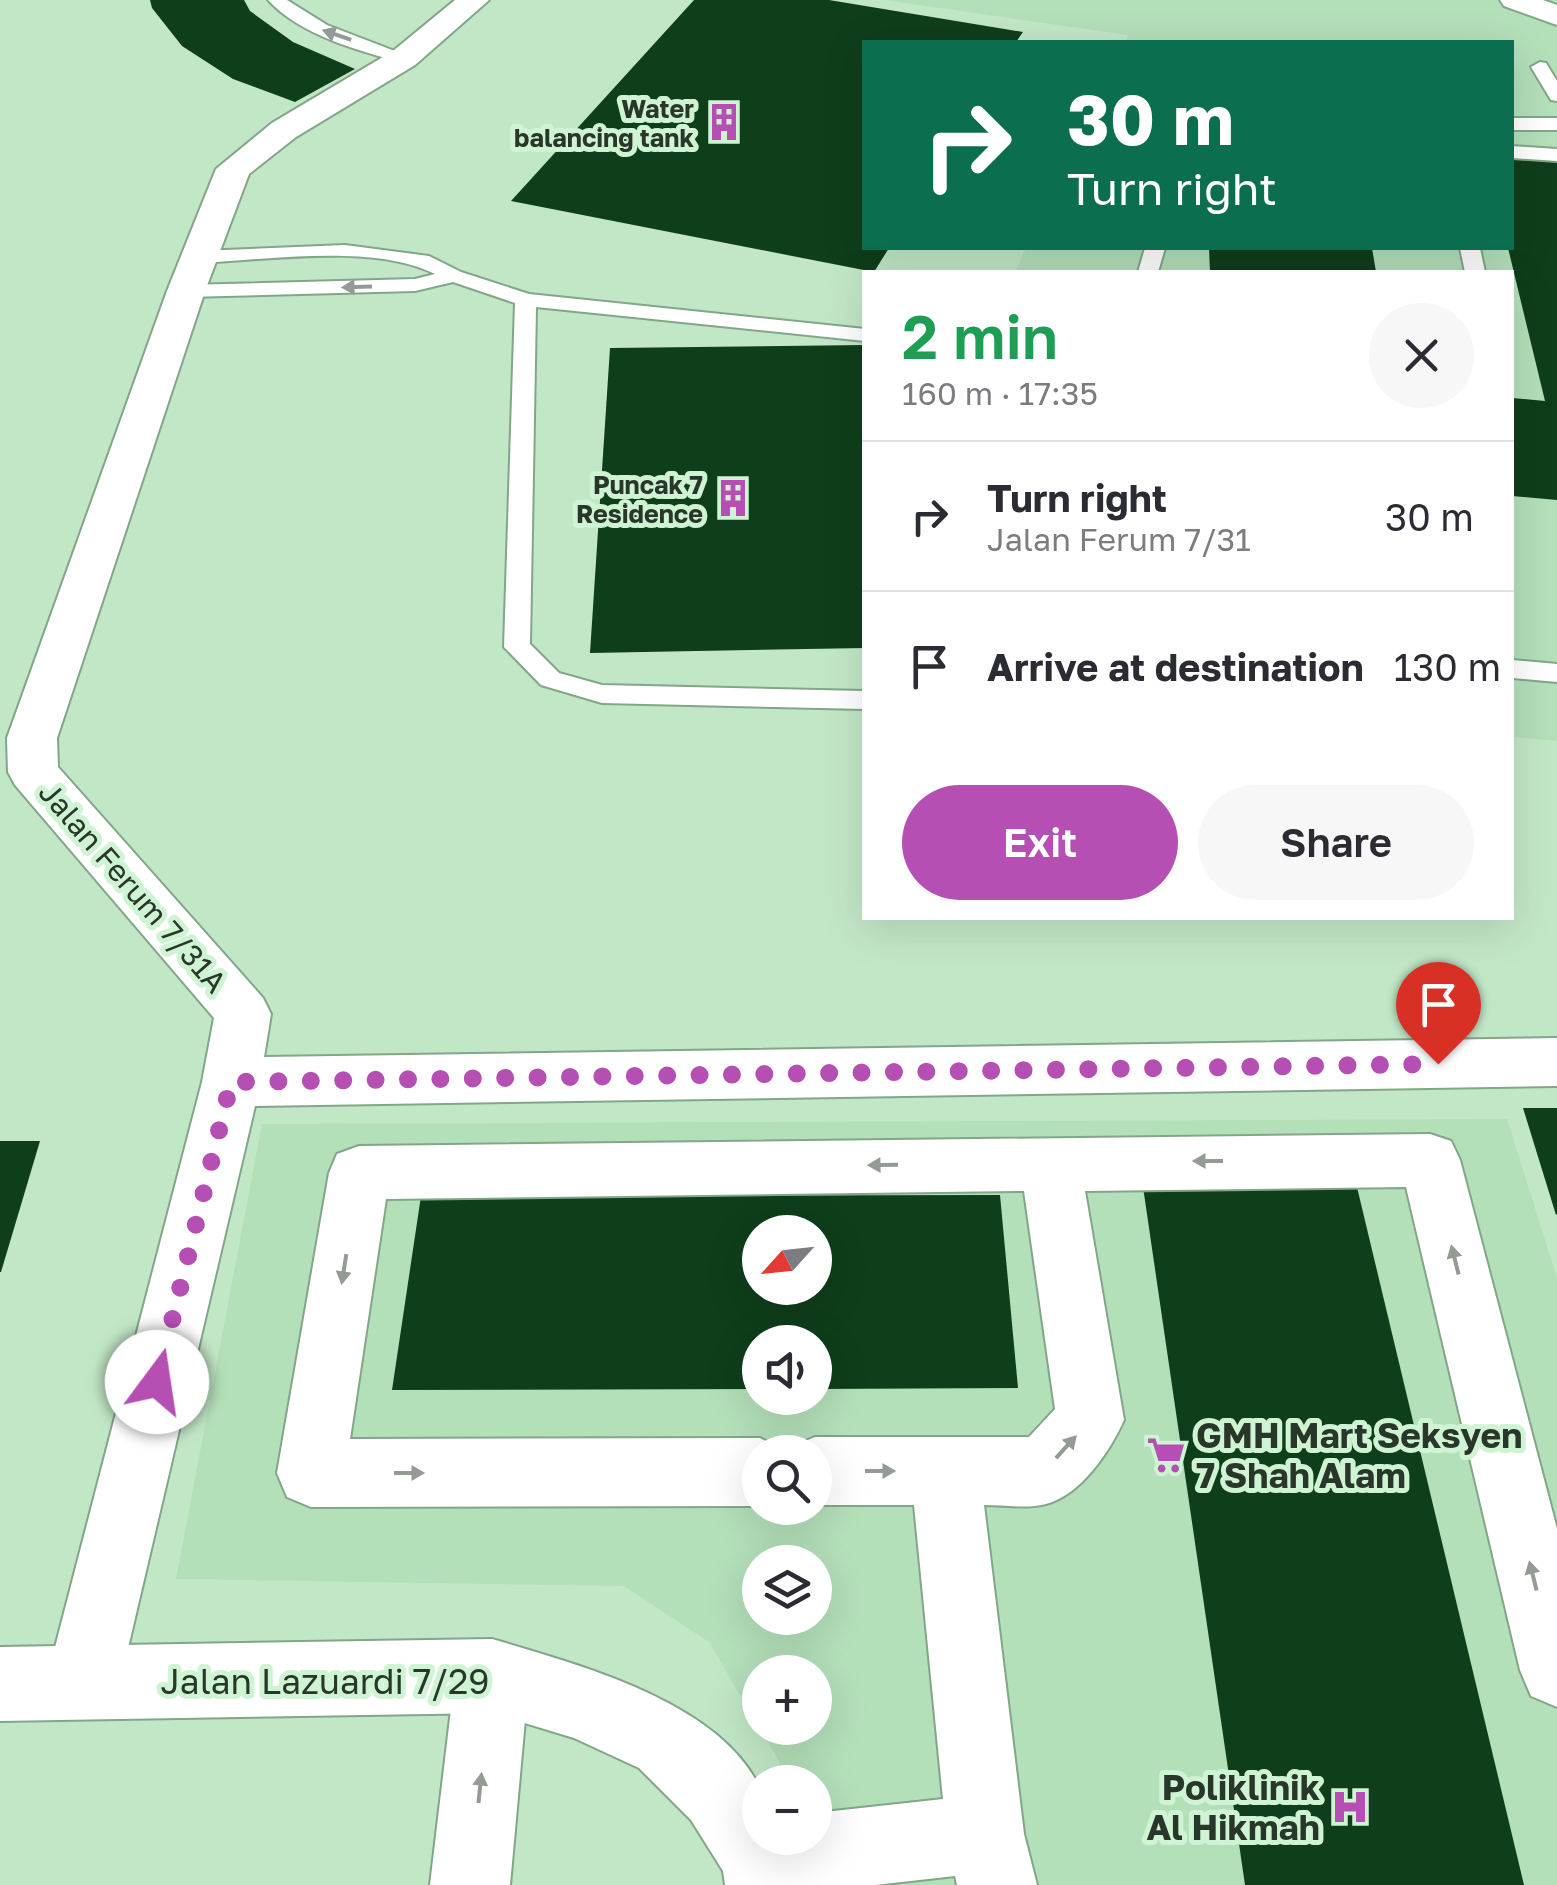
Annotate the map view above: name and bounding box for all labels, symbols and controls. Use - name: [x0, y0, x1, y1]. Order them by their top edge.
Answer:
- one-way arrow: [321, 27, 351, 42]
- text: 30 m: [1067, 76, 1234, 160]
- icon: right: [902, 80, 1032, 210]
- place label: Water balancing tank: [514, 93, 694, 153]
- building icon: Water balancing tank: [703, 101, 745, 143]
- text: Turn right: [1067, 161, 1277, 215]
- one-way arrow: [341, 279, 373, 295]
- text: 2 min: [902, 300, 1058, 372]
- button: close: [1369, 303, 1474, 408]
- text: 160 m · 17:35: [902, 374, 1098, 412]
- place label: Puncak 7 Residence: [576, 469, 703, 529]
- text: Turn right: [987, 475, 1167, 520]
- building icon: Puncak 7 Residence: [712, 477, 754, 519]
- icon: right: [902, 489, 957, 544]
- text: 30 m: [1385, 494, 1474, 539]
- text: Jalan Ferum 7/31: [987, 520, 1251, 558]
- icon: arrive: [902, 639, 957, 694]
- text: Arrive at destination: [987, 644, 1364, 689]
- text: 130 m: [1394, 644, 1501, 689]
- street label: Jalan Ferum 7/31A: [32, 774, 234, 1000]
- button: Exit: [902, 785, 1178, 900]
- button: Share: [1198, 785, 1474, 900]
- pin: [1396, 962, 1481, 1065]
- icon: arrive: [1411, 977, 1466, 1032]
- one-way arrow: [1192, 1154, 1224, 1170]
- one-way arrow: [867, 1158, 899, 1174]
- north arrow: [742, 1215, 832, 1305]
- map controls: [742, 1215, 832, 1855]
- one-way arrow: [1446, 1244, 1462, 1275]
- one-way arrow: [335, 1254, 351, 1286]
- button: sound: [742, 1325, 832, 1415]
- position arrow: [105, 1330, 209, 1434]
- place label: GMH Mart Seksyen 7 Shah Alam: [1196, 1414, 1522, 1496]
- supermarket icon: GMH Mart Seksyen 7 Shah Alam: [1145, 1434, 1187, 1476]
- button: search: [742, 1435, 832, 1525]
- one-way arrow: [1055, 1435, 1077, 1460]
- one-way arrow: [864, 1463, 896, 1479]
- one-way arrow: [393, 1465, 425, 1481]
- button: layers: [742, 1545, 832, 1635]
- one-way arrow: [1525, 1560, 1541, 1591]
- button: +: [742, 1655, 832, 1745]
- street label: Jalan Lazuardi 7/29: [160, 1660, 490, 1702]
- button: −: [742, 1765, 832, 1855]
- place label: Poliklinik Al Hikmah: [1146, 1766, 1320, 1848]
- one-way arrow: [472, 1772, 488, 1803]
- hospital icon: Poliklinik Al Hikmah: [1329, 1786, 1371, 1828]

